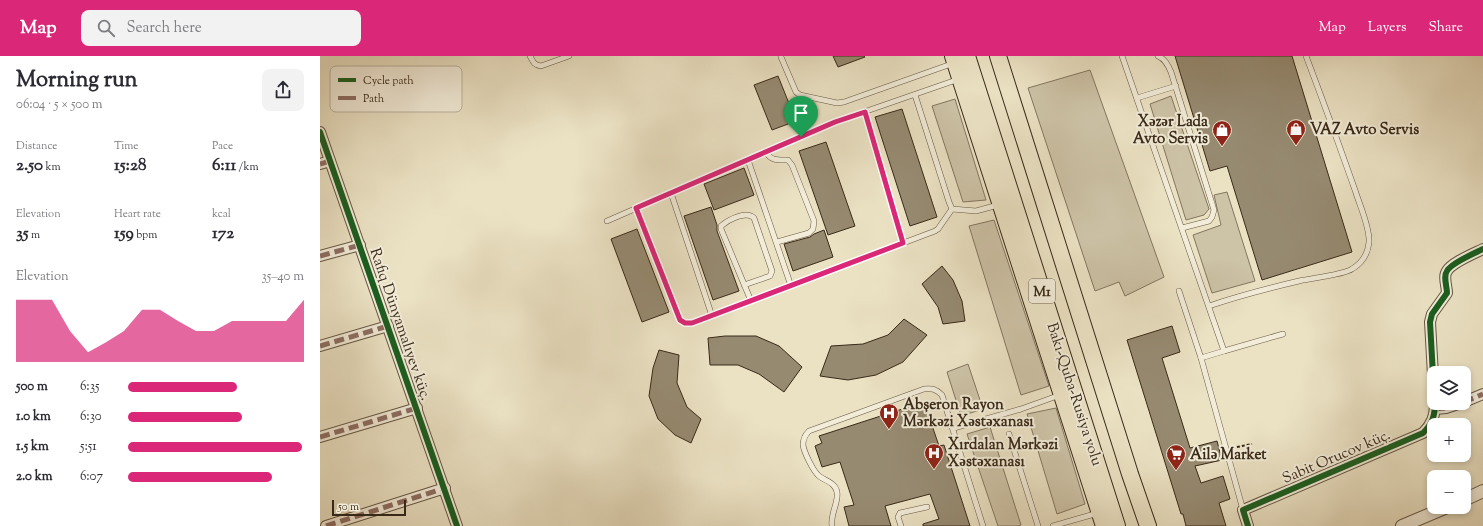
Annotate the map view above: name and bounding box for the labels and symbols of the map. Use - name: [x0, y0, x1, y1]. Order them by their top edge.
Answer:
- legend: [330, 66, 462, 112]
- text: Cycle path: [363, 73, 414, 89]
- text: Path: [363, 91, 385, 107]
- pin: [784, 96, 818, 137]
- place label: Xəzər Lada Avto Servis: [1133, 112, 1208, 150]
- shop icon: VAZ Avto Servis: [1285, 118, 1307, 146]
- shop icon: Xəzər Lada Avto Servis: [1211, 119, 1233, 147]
- place label: VAZ Avto Servis: [1310, 120, 1419, 141]
- street label: Rafiq Dünyamalıyev küç.: [364, 245, 436, 404]
- road number: M1: [1029, 279, 1055, 303]
- street label: Bakı-Quba-Rusiya yolu: [1040, 320, 1107, 469]
- place label: Abşeron Rayon Mərkəzi Xəstəxanası: [903, 395, 1034, 433]
- hospital icon: Abşeron Rayon Mərkəzi Xəstəxanası: [878, 402, 900, 430]
- street label: Sabit Orucov küç.: [1279, 425, 1394, 490]
- place label: Xırdalan Mərkəzi Xəstəxanası: [948, 435, 1059, 473]
- hospital icon: Xırdalan Mərkəzi Xəstəxanası: [923, 442, 945, 470]
- supermarket icon: Ailə Market: [1165, 443, 1187, 471]
- place label: Ailə Market: [1190, 445, 1267, 466]
- scale bar: [332, 498, 406, 517]

